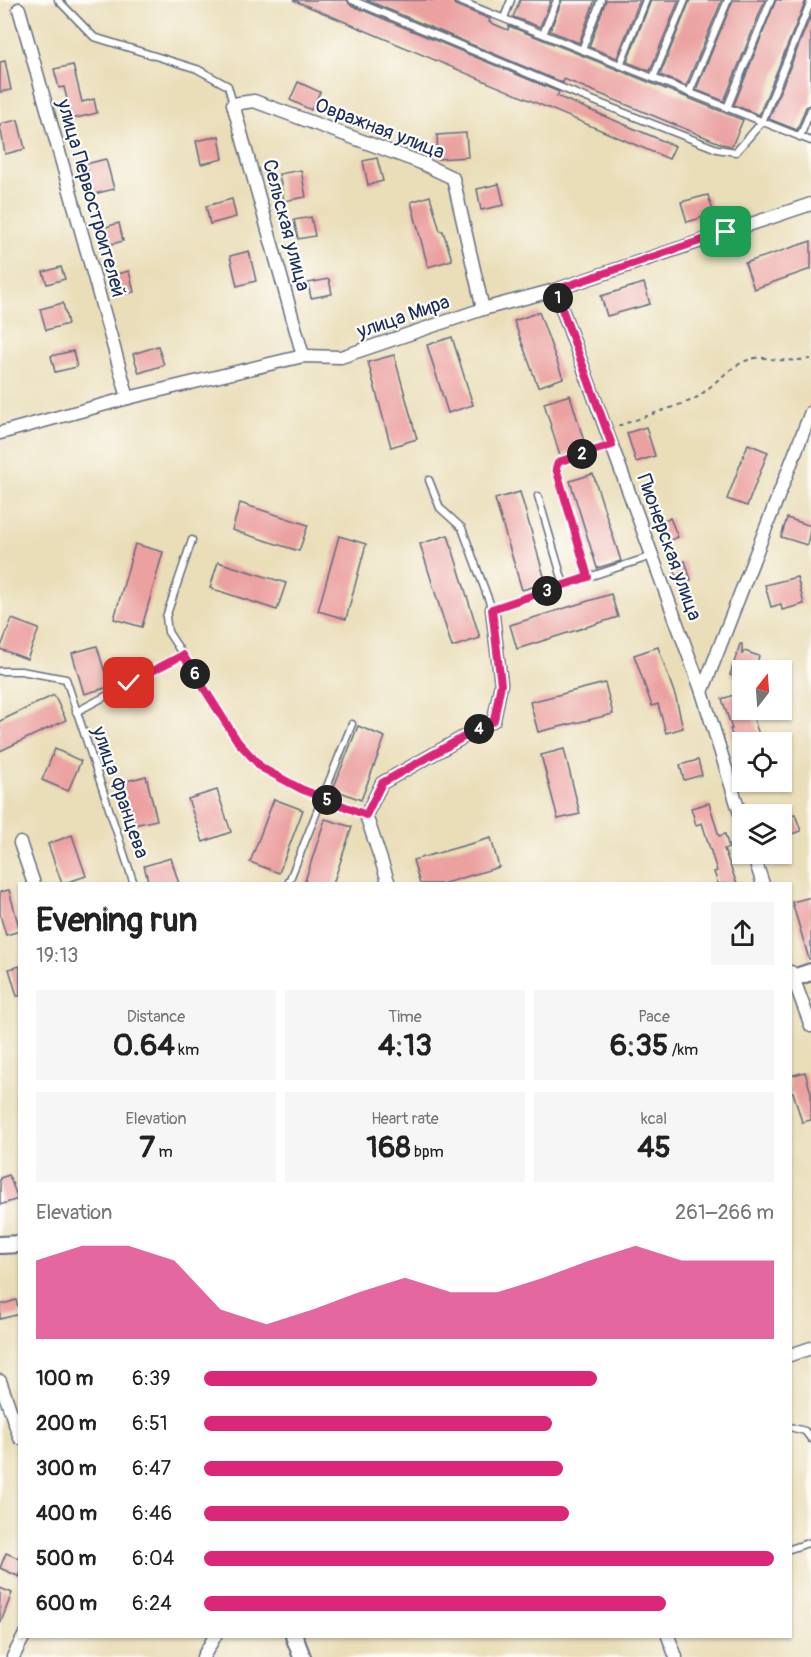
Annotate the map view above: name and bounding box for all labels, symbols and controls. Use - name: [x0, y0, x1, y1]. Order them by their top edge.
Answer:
- street label: Овражная улица: [311, 92, 448, 165]
- street label: улица Первостроителей: [51, 95, 132, 300]
- street label: Сельская улица: [257, 157, 316, 294]
- pin: [700, 206, 751, 257]
- icon: arrive: [709, 215, 742, 248]
- pin: 1: [543, 283, 573, 313]
- text: 1: [555, 288, 561, 308]
- street label: улица Мира: [353, 289, 453, 344]
- pin: 2: [567, 439, 597, 469]
- text: 2: [578, 444, 586, 464]
- street label: Пионерская улица: [631, 470, 708, 624]
- pin: 3: [532, 576, 562, 606]
- text: 3: [543, 581, 551, 601]
- pin: [103, 657, 154, 708]
- pin: 6: [180, 659, 210, 689]
- north arrow: [732, 660, 792, 720]
- map controls: [732, 660, 792, 864]
- text: 6: [190, 664, 200, 684]
- icon: check: [112, 666, 145, 699]
- pin: 4: [464, 714, 494, 744]
- text: 4: [474, 719, 484, 739]
- street label: улица Францева: [86, 722, 155, 861]
- button: locate: [732, 732, 792, 792]
- pin: 5: [312, 785, 342, 815]
- text: 5: [323, 790, 331, 810]
- button: layers: [732, 804, 792, 864]
- text: Evening run: [36, 900, 197, 941]
- button: share: [711, 902, 774, 965]
- text: 19:13: [36, 943, 78, 968]
- text: Distance: [127, 1007, 185, 1027]
- text: Time: [388, 1007, 422, 1027]
- text: Pace: [638, 1007, 670, 1027]
- text: 0.64: [113, 1027, 175, 1064]
- text: 4:13: [378, 1027, 432, 1064]
- text: 6:35: [610, 1027, 668, 1064]
- text: km: [175, 1040, 199, 1060]
- text: /km: [668, 1040, 698, 1060]
- text: Elevation: [126, 1109, 186, 1129]
- text: Heart rate: [371, 1109, 439, 1129]
- text: kcal: [641, 1109, 667, 1129]
- text: 7: [139, 1129, 155, 1166]
- text: 168: [366, 1129, 411, 1166]
- text: 45: [637, 1129, 671, 1166]
- text: m: [155, 1142, 173, 1162]
- text: bpm: [411, 1142, 444, 1162]
- text: Elevation: [36, 1200, 112, 1225]
- text: 261–266 m: [675, 1200, 774, 1225]
- text: 100 m: [36, 1366, 93, 1391]
- text: 6:39: [132, 1366, 170, 1391]
- text: 200 m: [36, 1411, 97, 1436]
- text: 6:51: [132, 1411, 168, 1436]
- text: 300 m: [36, 1456, 97, 1481]
- text: 6:47: [132, 1456, 171, 1481]
- text: 400 m: [36, 1501, 97, 1526]
- text: 6:46: [132, 1501, 172, 1526]
- text: 500 m: [36, 1546, 96, 1571]
- text: 6:04: [132, 1546, 174, 1571]
- text: 600 m: [36, 1591, 97, 1616]
- text: 6:24: [132, 1591, 172, 1616]

